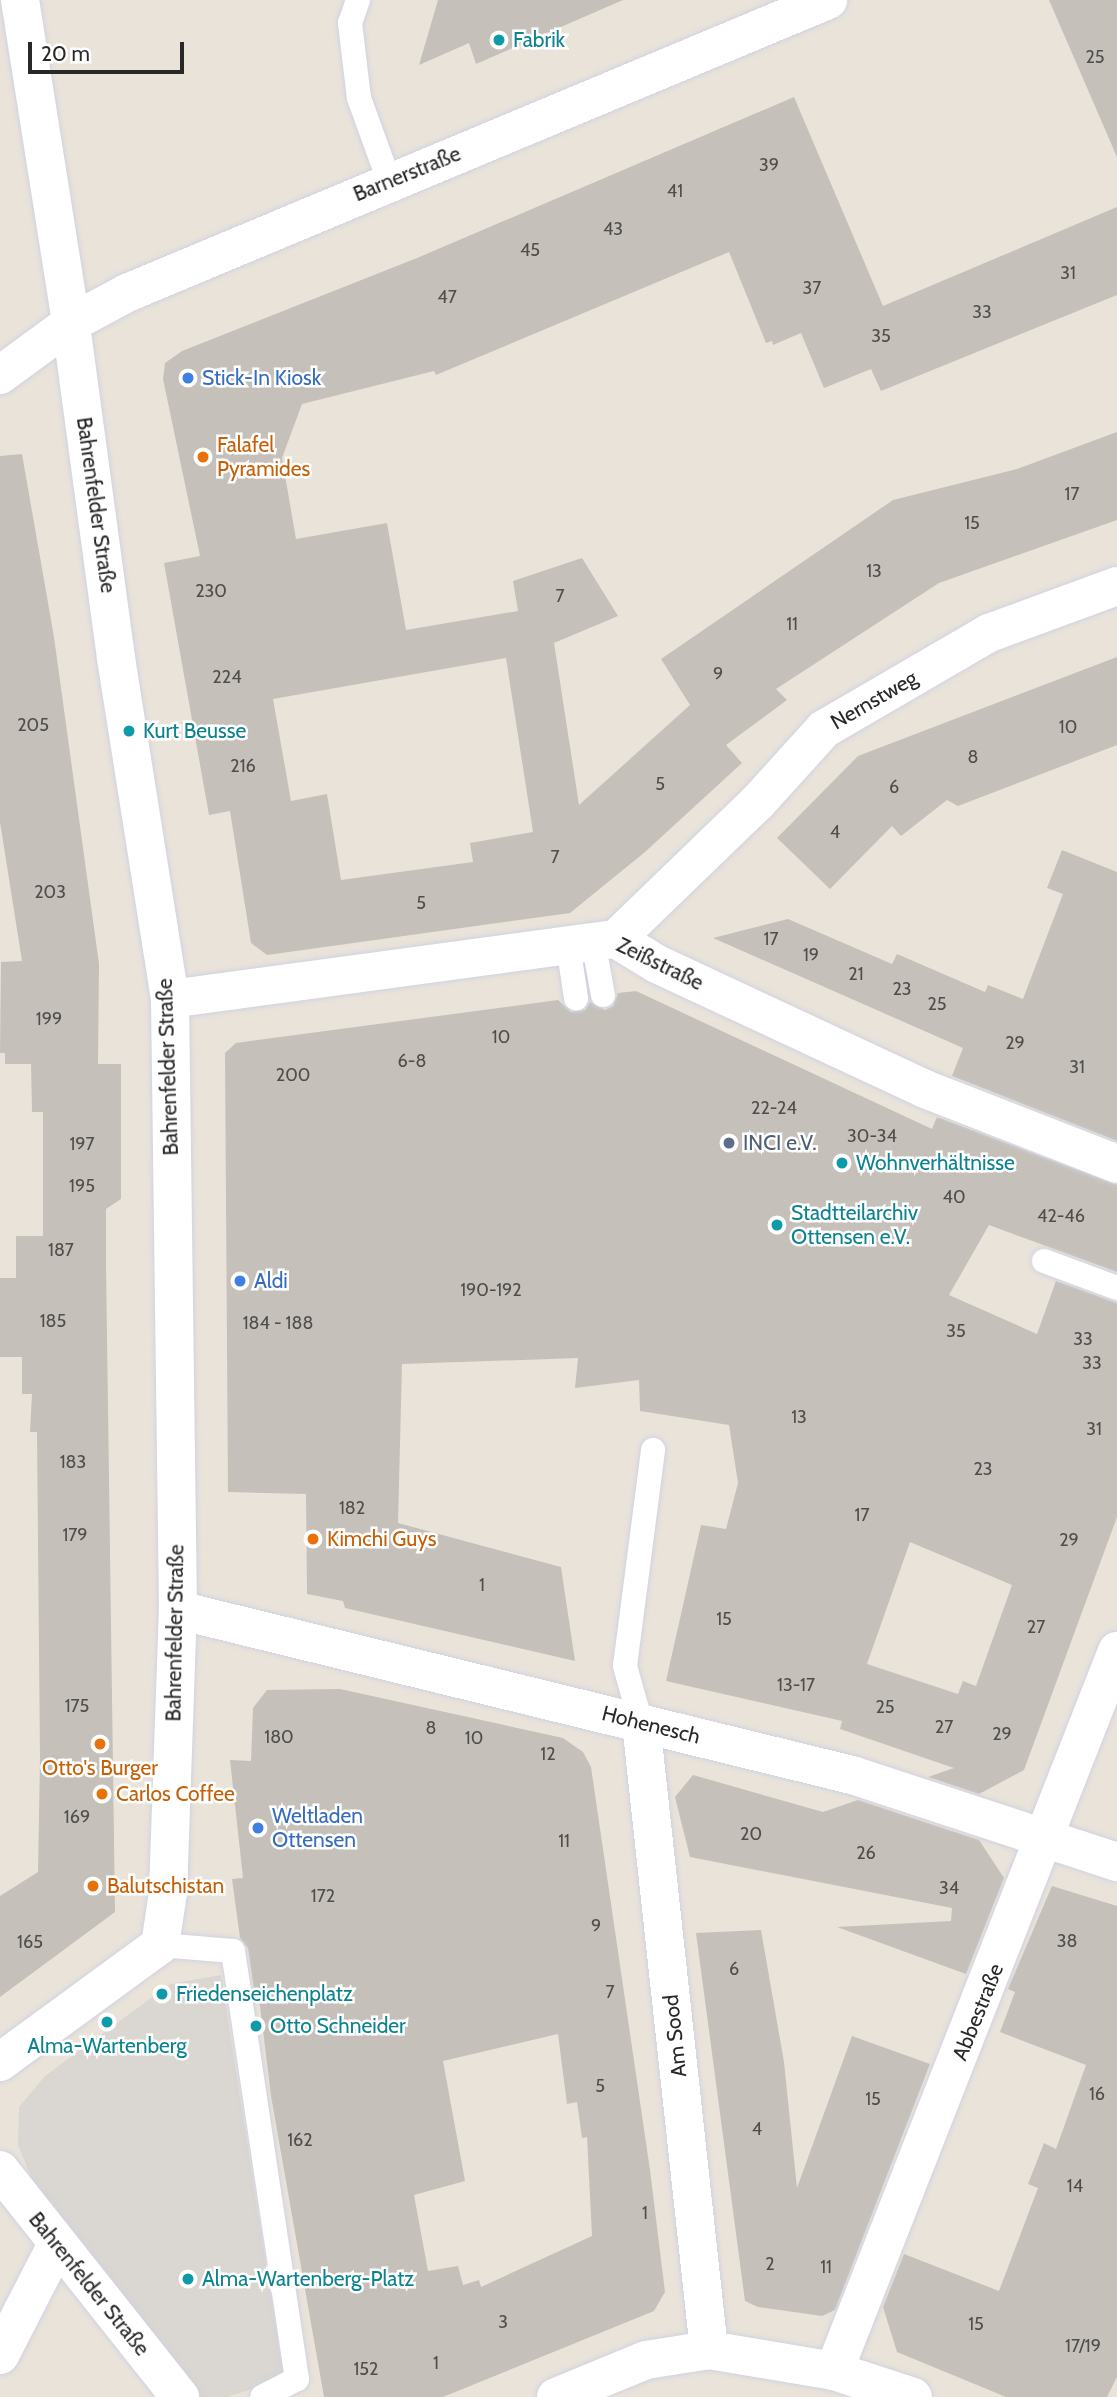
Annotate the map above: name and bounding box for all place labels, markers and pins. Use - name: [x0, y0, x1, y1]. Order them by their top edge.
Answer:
- place label: Fabrik: [513, 27, 565, 53]
- marker: Fabrik: [491, 32, 507, 48]
- place label: Stick-In Kiosk: [202, 365, 321, 391]
- marker: Stick-In Kiosk: [180, 370, 196, 386]
- place label: Falafel Pyramides: [217, 432, 310, 482]
- marker: Falafel Pyramides: [195, 449, 211, 465]
- place label: Kurt Beusse: [143, 718, 246, 744]
- marker: Kurt Beusse: [121, 723, 137, 739]
- place label: INCI e.V.: [743, 1130, 817, 1156]
- marker: INCI e.V.: [721, 1135, 737, 1151]
- place label: Wohnverhältnisse: [856, 1150, 1015, 1176]
- marker: Wohnverhältnisse: [834, 1155, 850, 1171]
- place label: Stadtteilarchiv Ottensen e.V.: [791, 1200, 918, 1250]
- marker: Stadtteilarchiv Ottensen e.V.: [769, 1217, 785, 1233]
- place label: Aldi: [254, 1268, 288, 1294]
- marker: Aldi: [232, 1273, 248, 1289]
- place label: Kimchi Guys: [327, 1526, 437, 1552]
- marker: Kimchi Guys: [305, 1531, 321, 1547]
- marker: Otto's Burger: [92, 1736, 108, 1752]
- place label: Otto's Burger: [42, 1755, 158, 1781]
- place label: Carlos Coffee: [116, 1781, 235, 1807]
- marker: Carlos Coffee: [94, 1786, 110, 1802]
- place label: Weltladen Ottensen: [272, 1803, 363, 1853]
- marker: Weltladen Ottensen: [250, 1820, 266, 1836]
- place label: Balutschistan: [107, 1873, 224, 1899]
- marker: Balutschistan: [85, 1878, 101, 1894]
- place label: Friedenseichenplatz: [176, 1981, 353, 2007]
- marker: Friedenseichenplatz: [154, 1986, 170, 2002]
- place label: Otto Schneider: [270, 2013, 406, 2039]
- marker: Alma-Wartenberg: [99, 2014, 115, 2030]
- marker: Otto Schneider: [248, 2018, 264, 2034]
- place label: Alma-Wartenberg: [27, 2033, 187, 2059]
- place label: Alma-Wartenberg-Platz: [202, 2266, 414, 2292]
- marker: Alma-Wartenberg-Platz: [180, 2271, 196, 2287]

